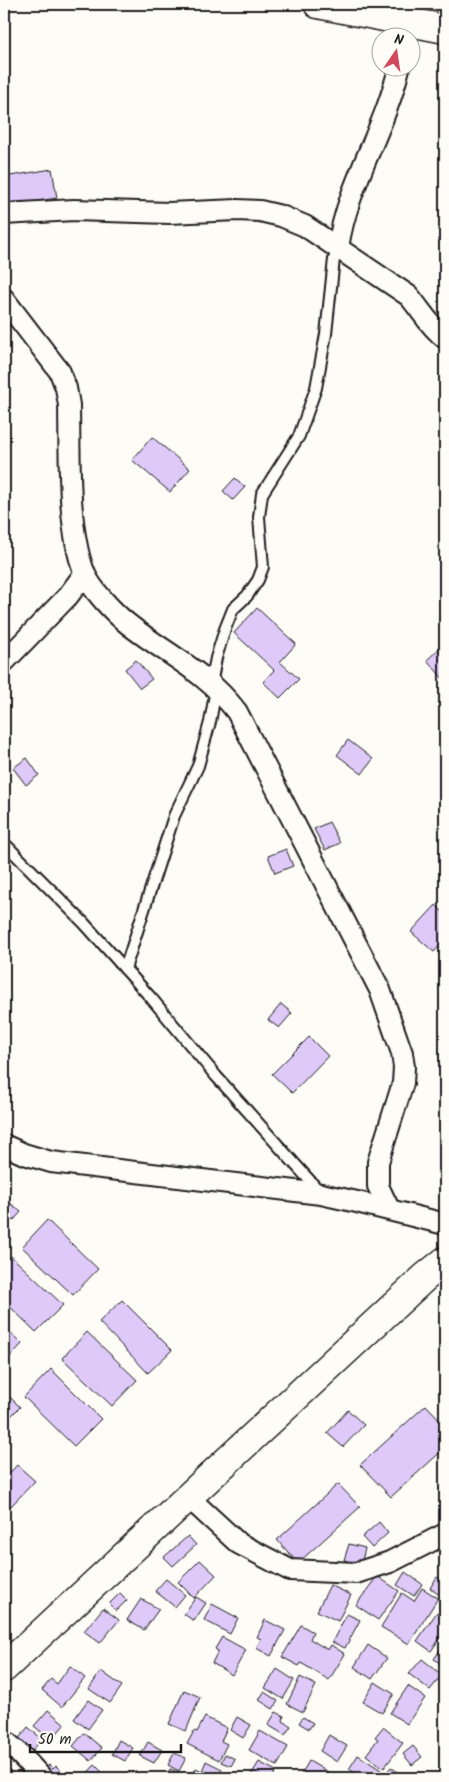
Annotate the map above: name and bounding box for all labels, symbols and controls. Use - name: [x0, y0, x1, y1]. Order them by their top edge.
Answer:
- north arrow: [372, 28, 422, 78]
- text: N: [392, 29, 406, 52]
- scale bar: [30, 1722, 181, 1754]
- text: 50 m: [38, 1728, 72, 1752]

